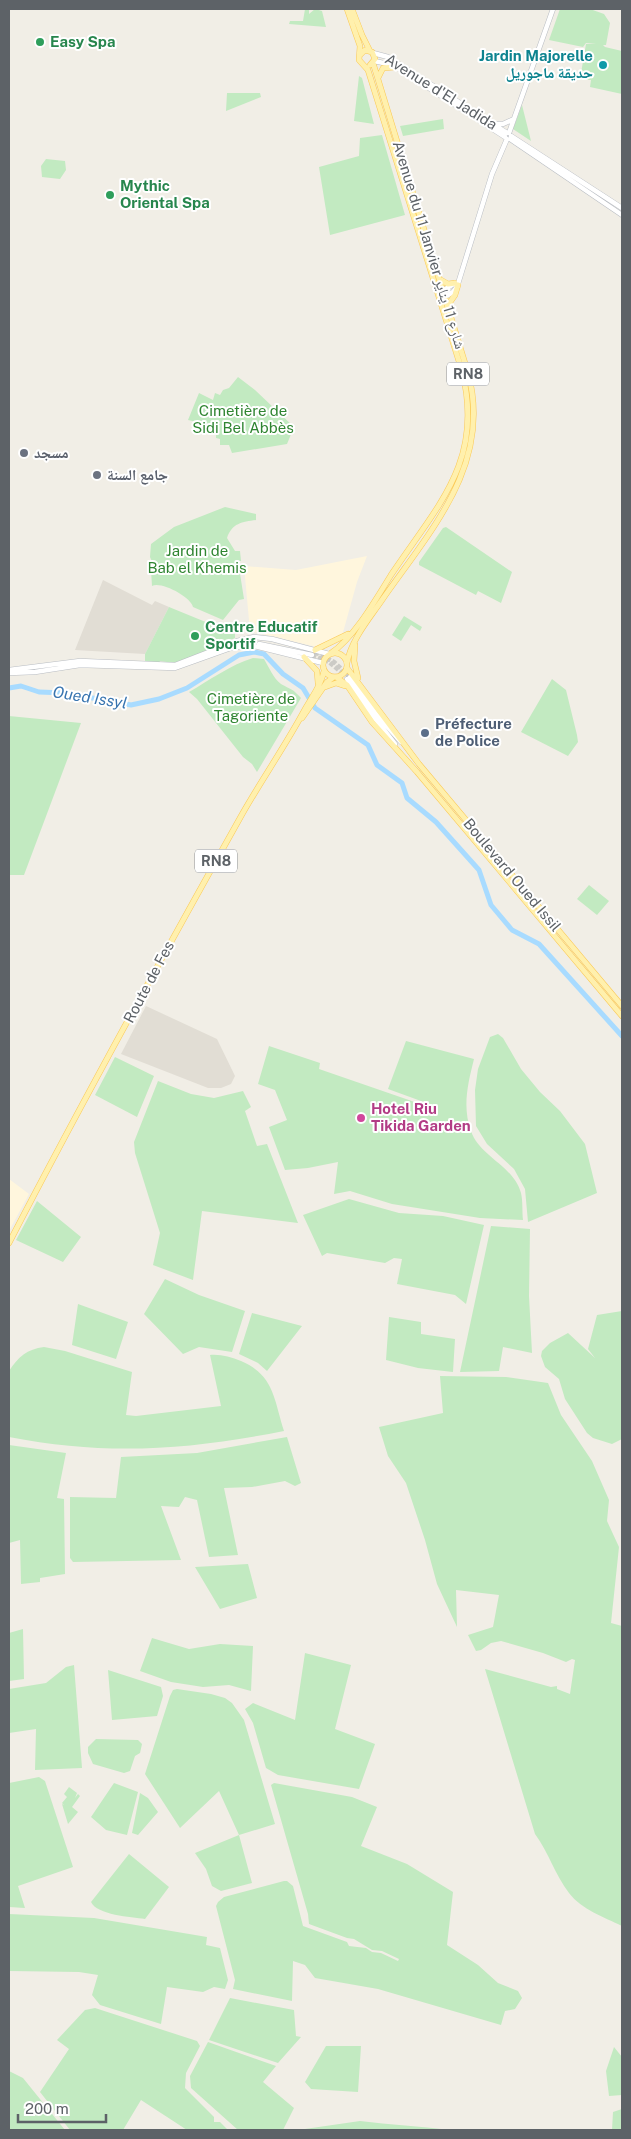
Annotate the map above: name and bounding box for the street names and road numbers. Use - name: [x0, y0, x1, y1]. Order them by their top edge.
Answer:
- street label: Avenue d'El Jadida: [382, 50, 500, 133]
- street label: Avenue du 11 Janvier شارع 11 يناير: [388, 139, 469, 352]
- road number: RN8: [447, 362, 489, 386]
- street label: Boulevard Oued Issil: [460, 815, 565, 935]
- road number: RN8: [195, 849, 237, 872]
- street label: Route de Fes: [120, 938, 177, 1026]

